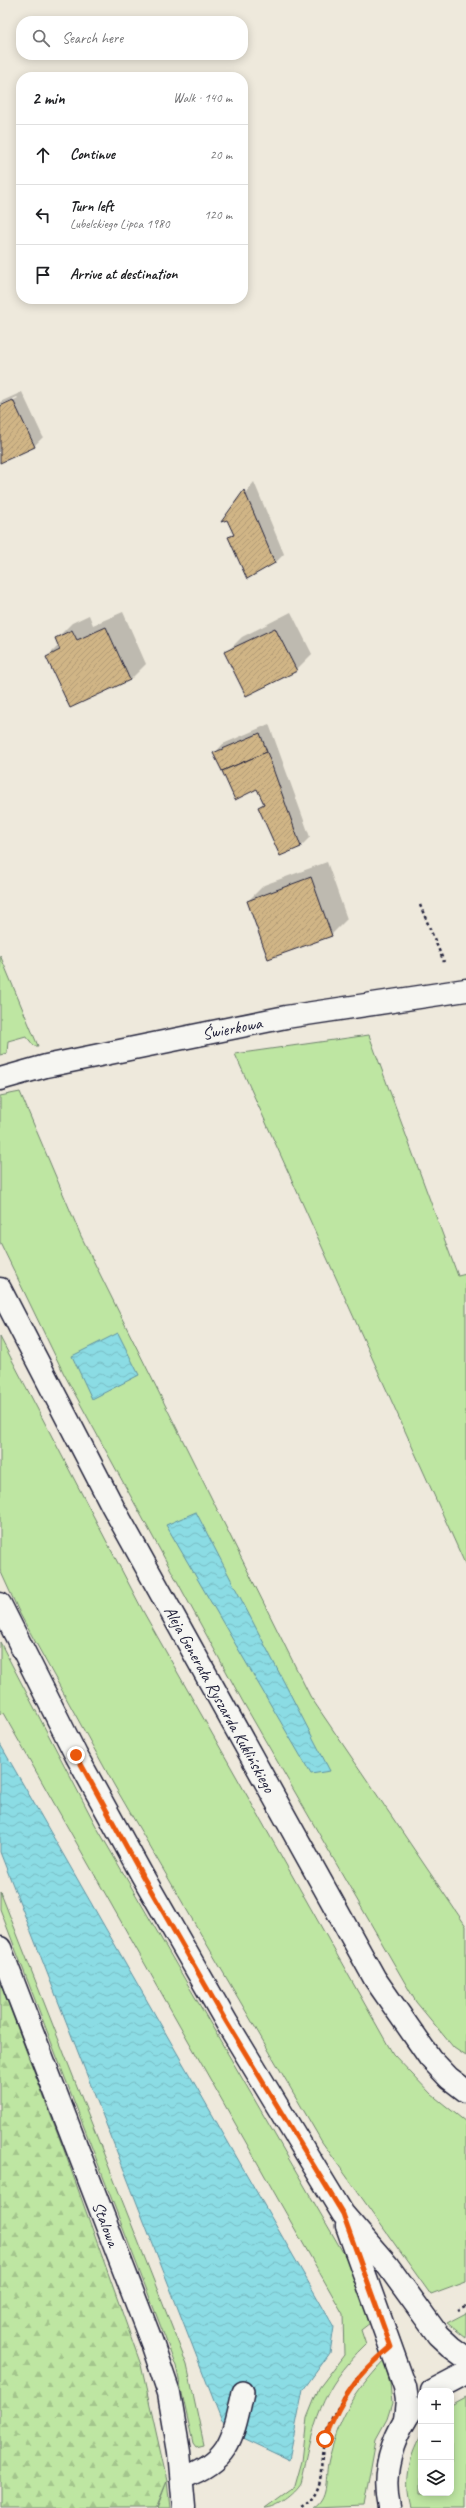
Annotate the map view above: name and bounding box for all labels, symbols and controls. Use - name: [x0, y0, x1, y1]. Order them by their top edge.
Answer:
- search box: [16, 16, 248, 60]
- icon: search: [30, 27, 52, 49]
- text: Search here: [62, 29, 123, 48]
- text: 2 min: [32, 88, 65, 109]
- text: Walk · 140 m: [173, 90, 232, 106]
- icon: ahead: [32, 144, 54, 166]
- text: Continue: [70, 145, 115, 164]
- text: 20 m: [210, 147, 232, 163]
- text: Turn left: [70, 197, 113, 216]
- icon: left: [32, 204, 54, 226]
- text: 120 m: [204, 207, 232, 223]
- text: Lubelskiego Lipca 1980: [70, 216, 170, 232]
- icon: arrive: [32, 264, 54, 286]
- text: Arrive at destination: [70, 265, 177, 284]
- street label: Świerkowa: [200, 1011, 265, 1045]
- street label: Aleja Generała Ryszarda Kuklińskiego: [159, 1602, 280, 1797]
- route end: [67, 1746, 85, 1764]
- street label: Stalowa: [87, 2199, 124, 2251]
- map controls: [418, 2388, 454, 2496]
- button: +: [418, 2388, 454, 2424]
- button: −: [418, 2424, 454, 2460]
- route start: [316, 2430, 334, 2448]
- button: layers: [418, 2460, 454, 2496]

